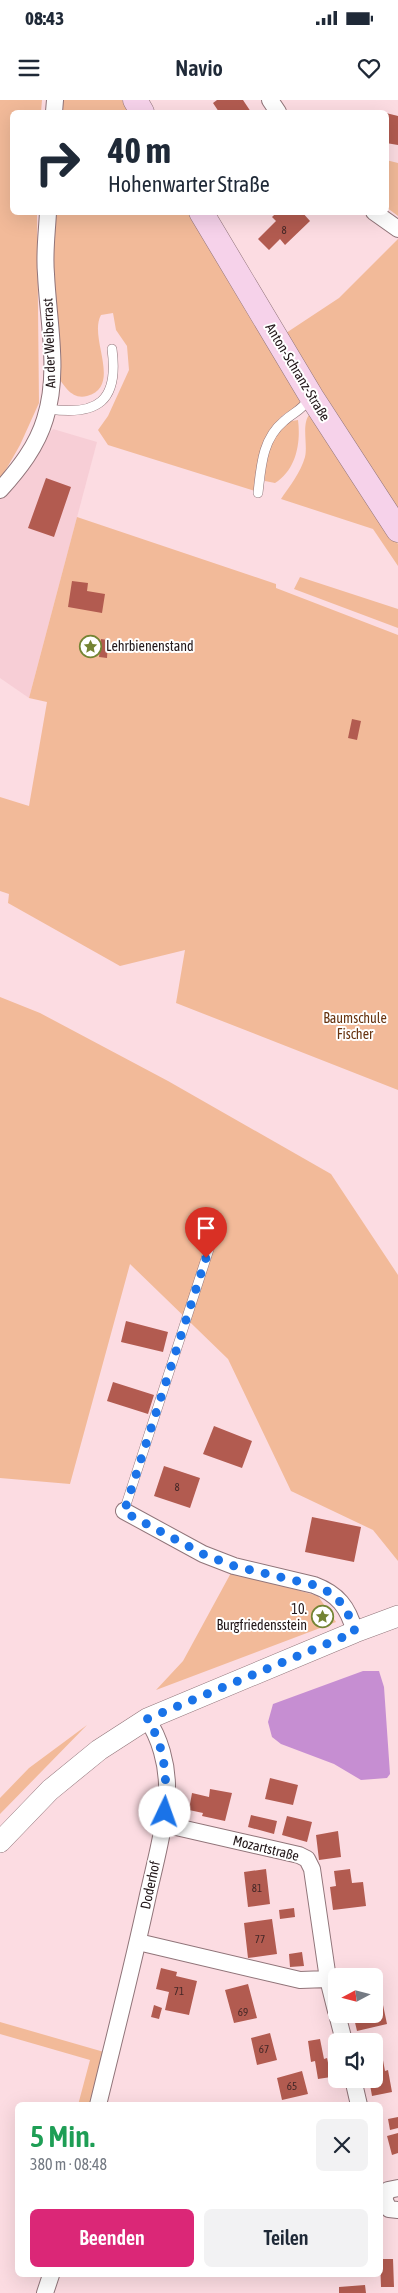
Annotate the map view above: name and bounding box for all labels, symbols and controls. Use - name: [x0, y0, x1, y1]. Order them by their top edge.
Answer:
- text: 08:43: [25, 7, 64, 29]
- icon: menu: [15, 54, 43, 82]
- icon: heart: [355, 54, 383, 82]
- text: Navio: [175, 55, 223, 81]
- icon: right: [25, 130, 90, 195]
- text: 40 m: [108, 130, 171, 170]
- text: Hohenwarter Straße: [108, 171, 270, 197]
- house number: 8: [281, 224, 287, 236]
- street label: An der Weiberrast: [39, 298, 59, 388]
- street label: Anton-Schranz-Straße: [263, 320, 333, 424]
- place icon: Lehrbienenstand: [78, 634, 102, 658]
- place label: Lehrbienenstand: [106, 638, 194, 654]
- park label: Baumschule Fischer: [323, 1010, 387, 1042]
- pin: [185, 1207, 227, 1258]
- icon: arrive: [192, 1214, 220, 1242]
- house number: 8: [174, 1481, 180, 1493]
- place label: 10. Burgfriedensstein: [216, 1601, 307, 1633]
- place icon: 10. Burgfriedensstein: [311, 1605, 335, 1629]
- position arrow: [138, 1785, 190, 1837]
- street label: Mozartstraße: [231, 1832, 301, 1864]
- street label: Doderhof: [137, 1859, 163, 1911]
- house number: 81: [252, 1882, 262, 1894]
- house number: 77: [255, 1933, 265, 1945]
- north arrow: [328, 1968, 382, 2022]
- map controls: [328, 1968, 383, 2088]
- house number: 71: [174, 1985, 184, 1997]
- house number: 69: [238, 2006, 248, 2018]
- button: sound: [328, 2033, 383, 2088]
- house number: 67: [259, 2043, 269, 2055]
- house number: 65: [287, 2080, 297, 2092]
- text: 5 Min.: [30, 2119, 95, 2153]
- button: close: [316, 2119, 368, 2171]
- text: 380 m · 08:48: [30, 2155, 107, 2173]
- button: Beenden: [30, 2209, 194, 2267]
- button: Teilen: [204, 2209, 368, 2267]

